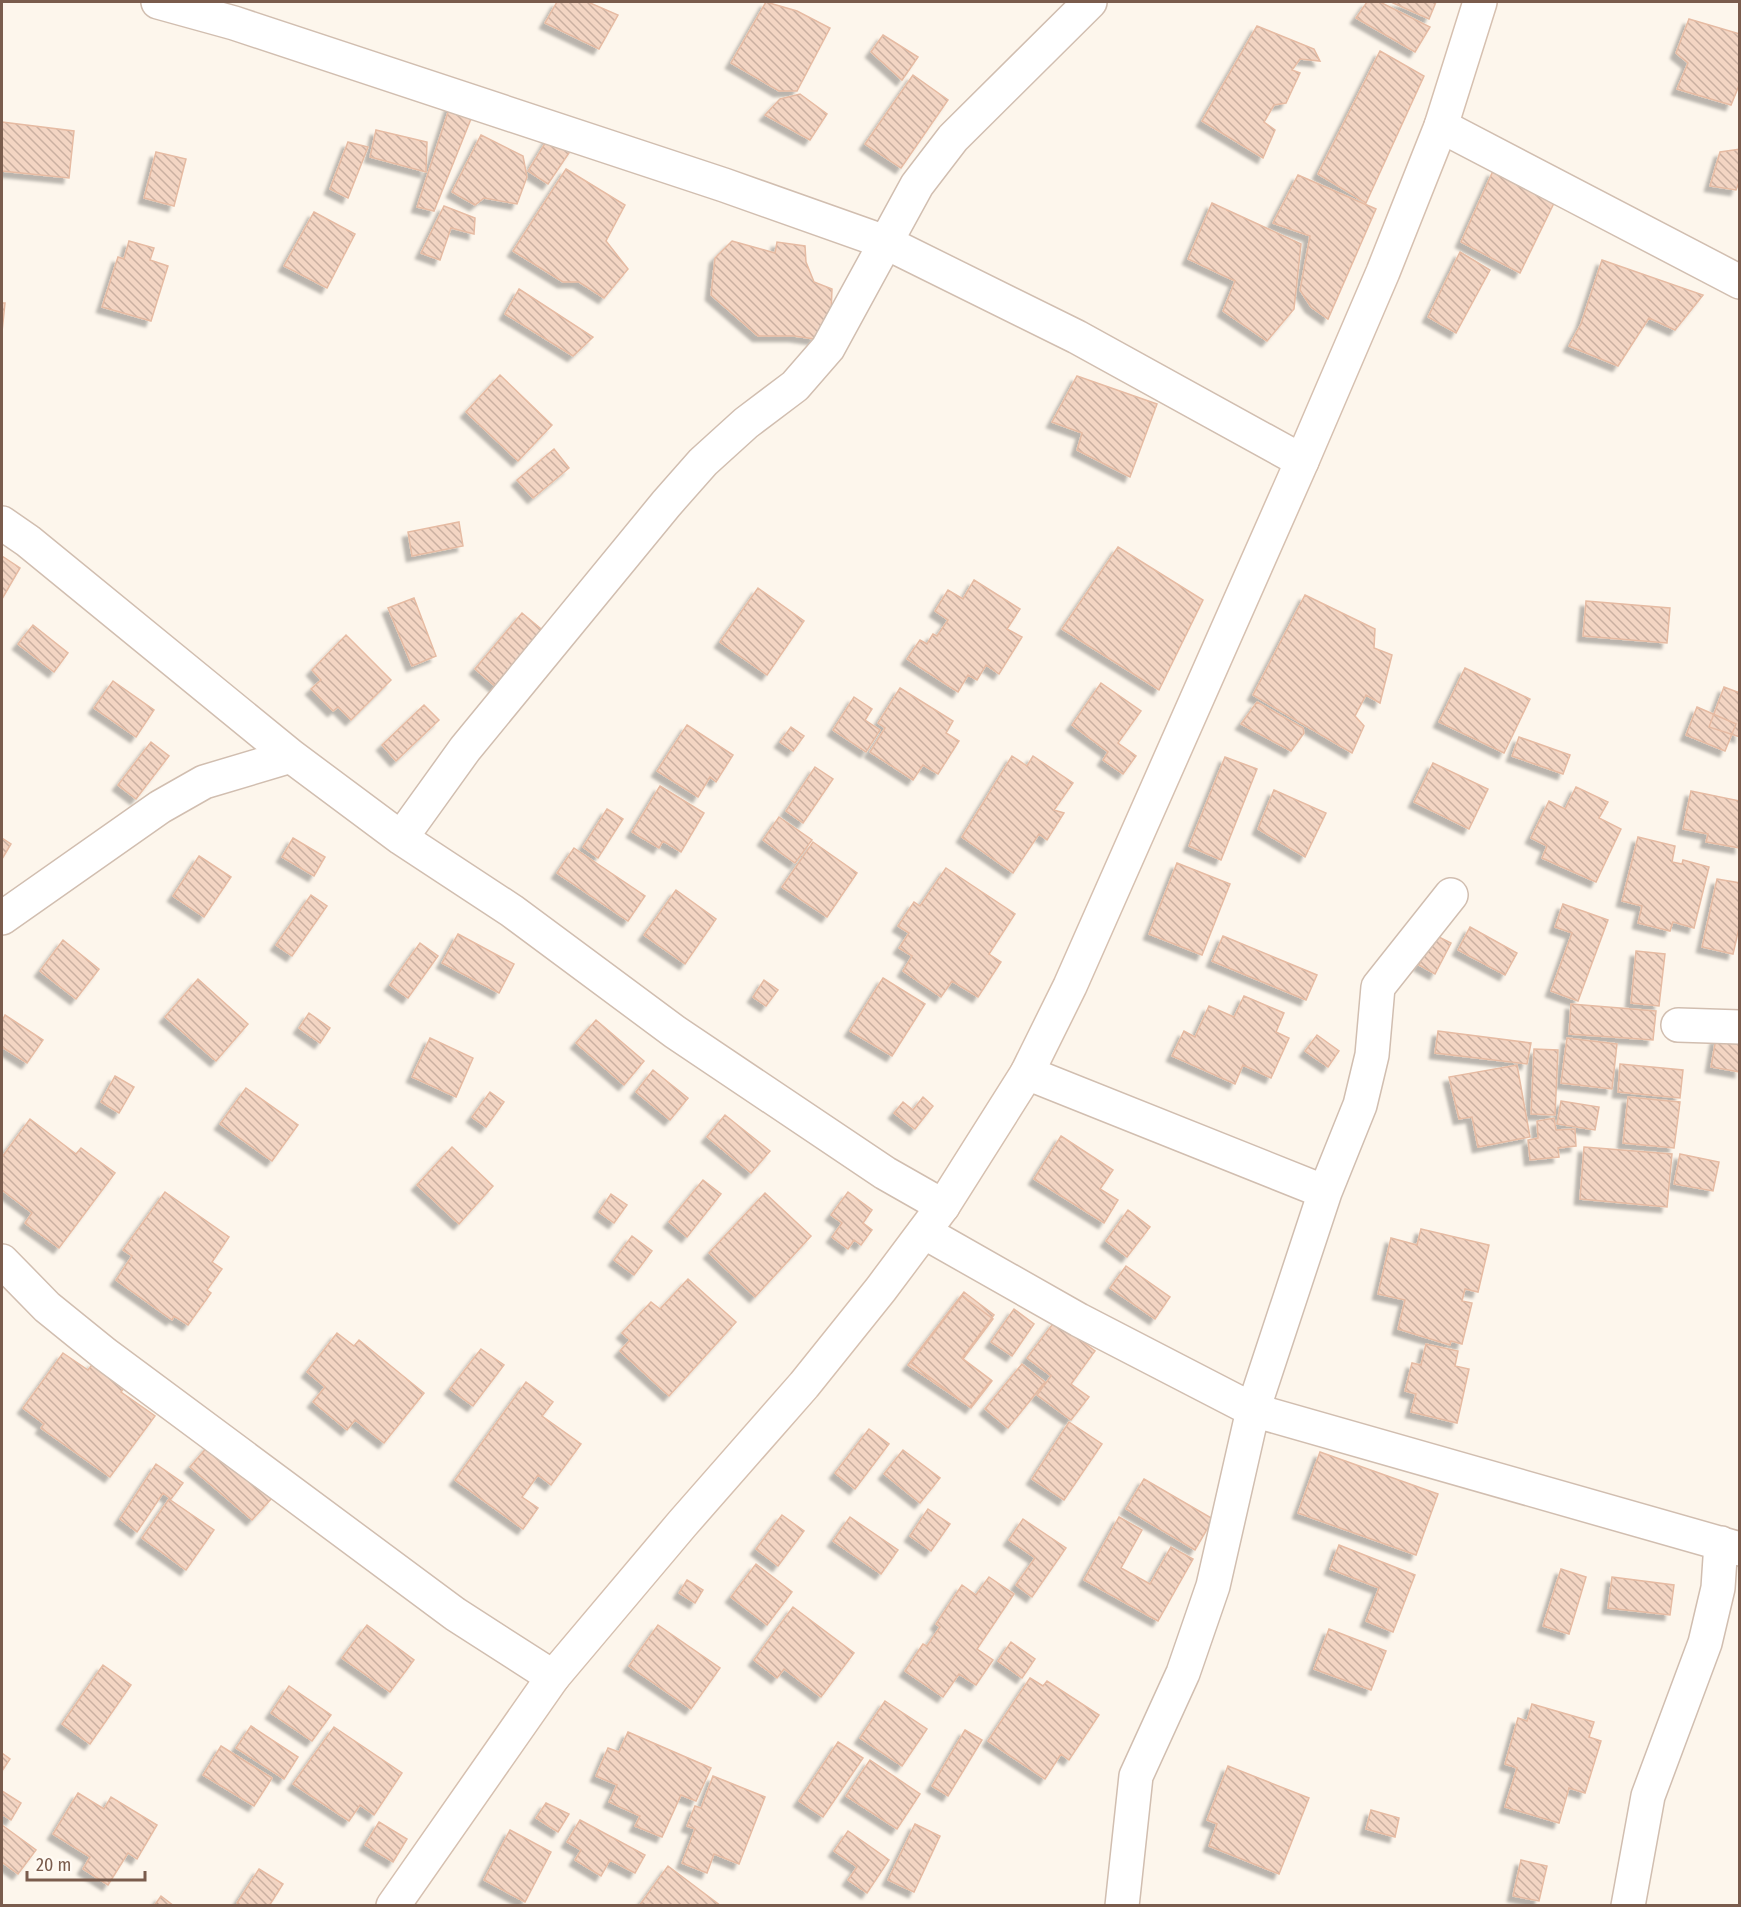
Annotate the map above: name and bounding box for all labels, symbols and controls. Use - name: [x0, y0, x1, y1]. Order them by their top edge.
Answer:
- scale bar: [27, 1844, 146, 1882]
- text: 20 m: [36, 1854, 71, 1876]

